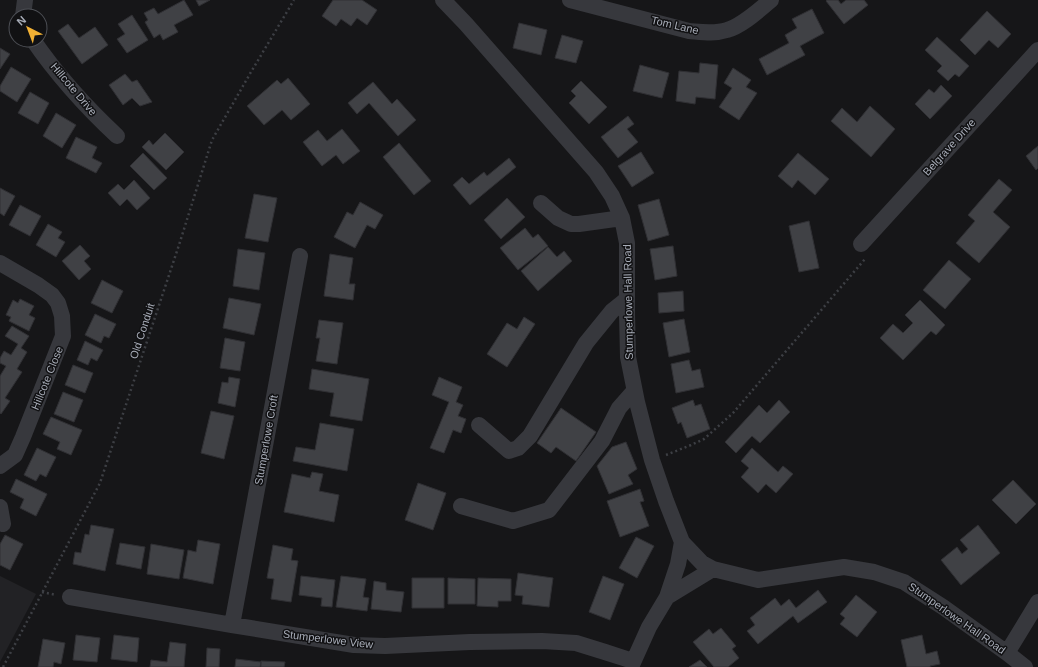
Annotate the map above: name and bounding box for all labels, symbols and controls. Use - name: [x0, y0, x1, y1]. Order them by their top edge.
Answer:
- north arrow: [8, 8, 48, 48]
- text: N: [14, 13, 28, 28]
- street label: Tom Lane: [650, 14, 700, 36]
- street label: Hillcote Drive: [49, 60, 99, 118]
- street label: Belgrave Drive: [920, 116, 978, 178]
- street label: Stumperlowe Hall Road: [621, 244, 635, 360]
- street label: Old Conduit: [127, 302, 157, 360]
- street label: Hillcote Close: [29, 345, 65, 411]
- street label: Stumperlowe Croft: [252, 394, 280, 486]
- street label: Stumperlowe Hall Road: [906, 580, 1008, 656]
- street label: Stumperlowe View: [282, 628, 374, 651]

